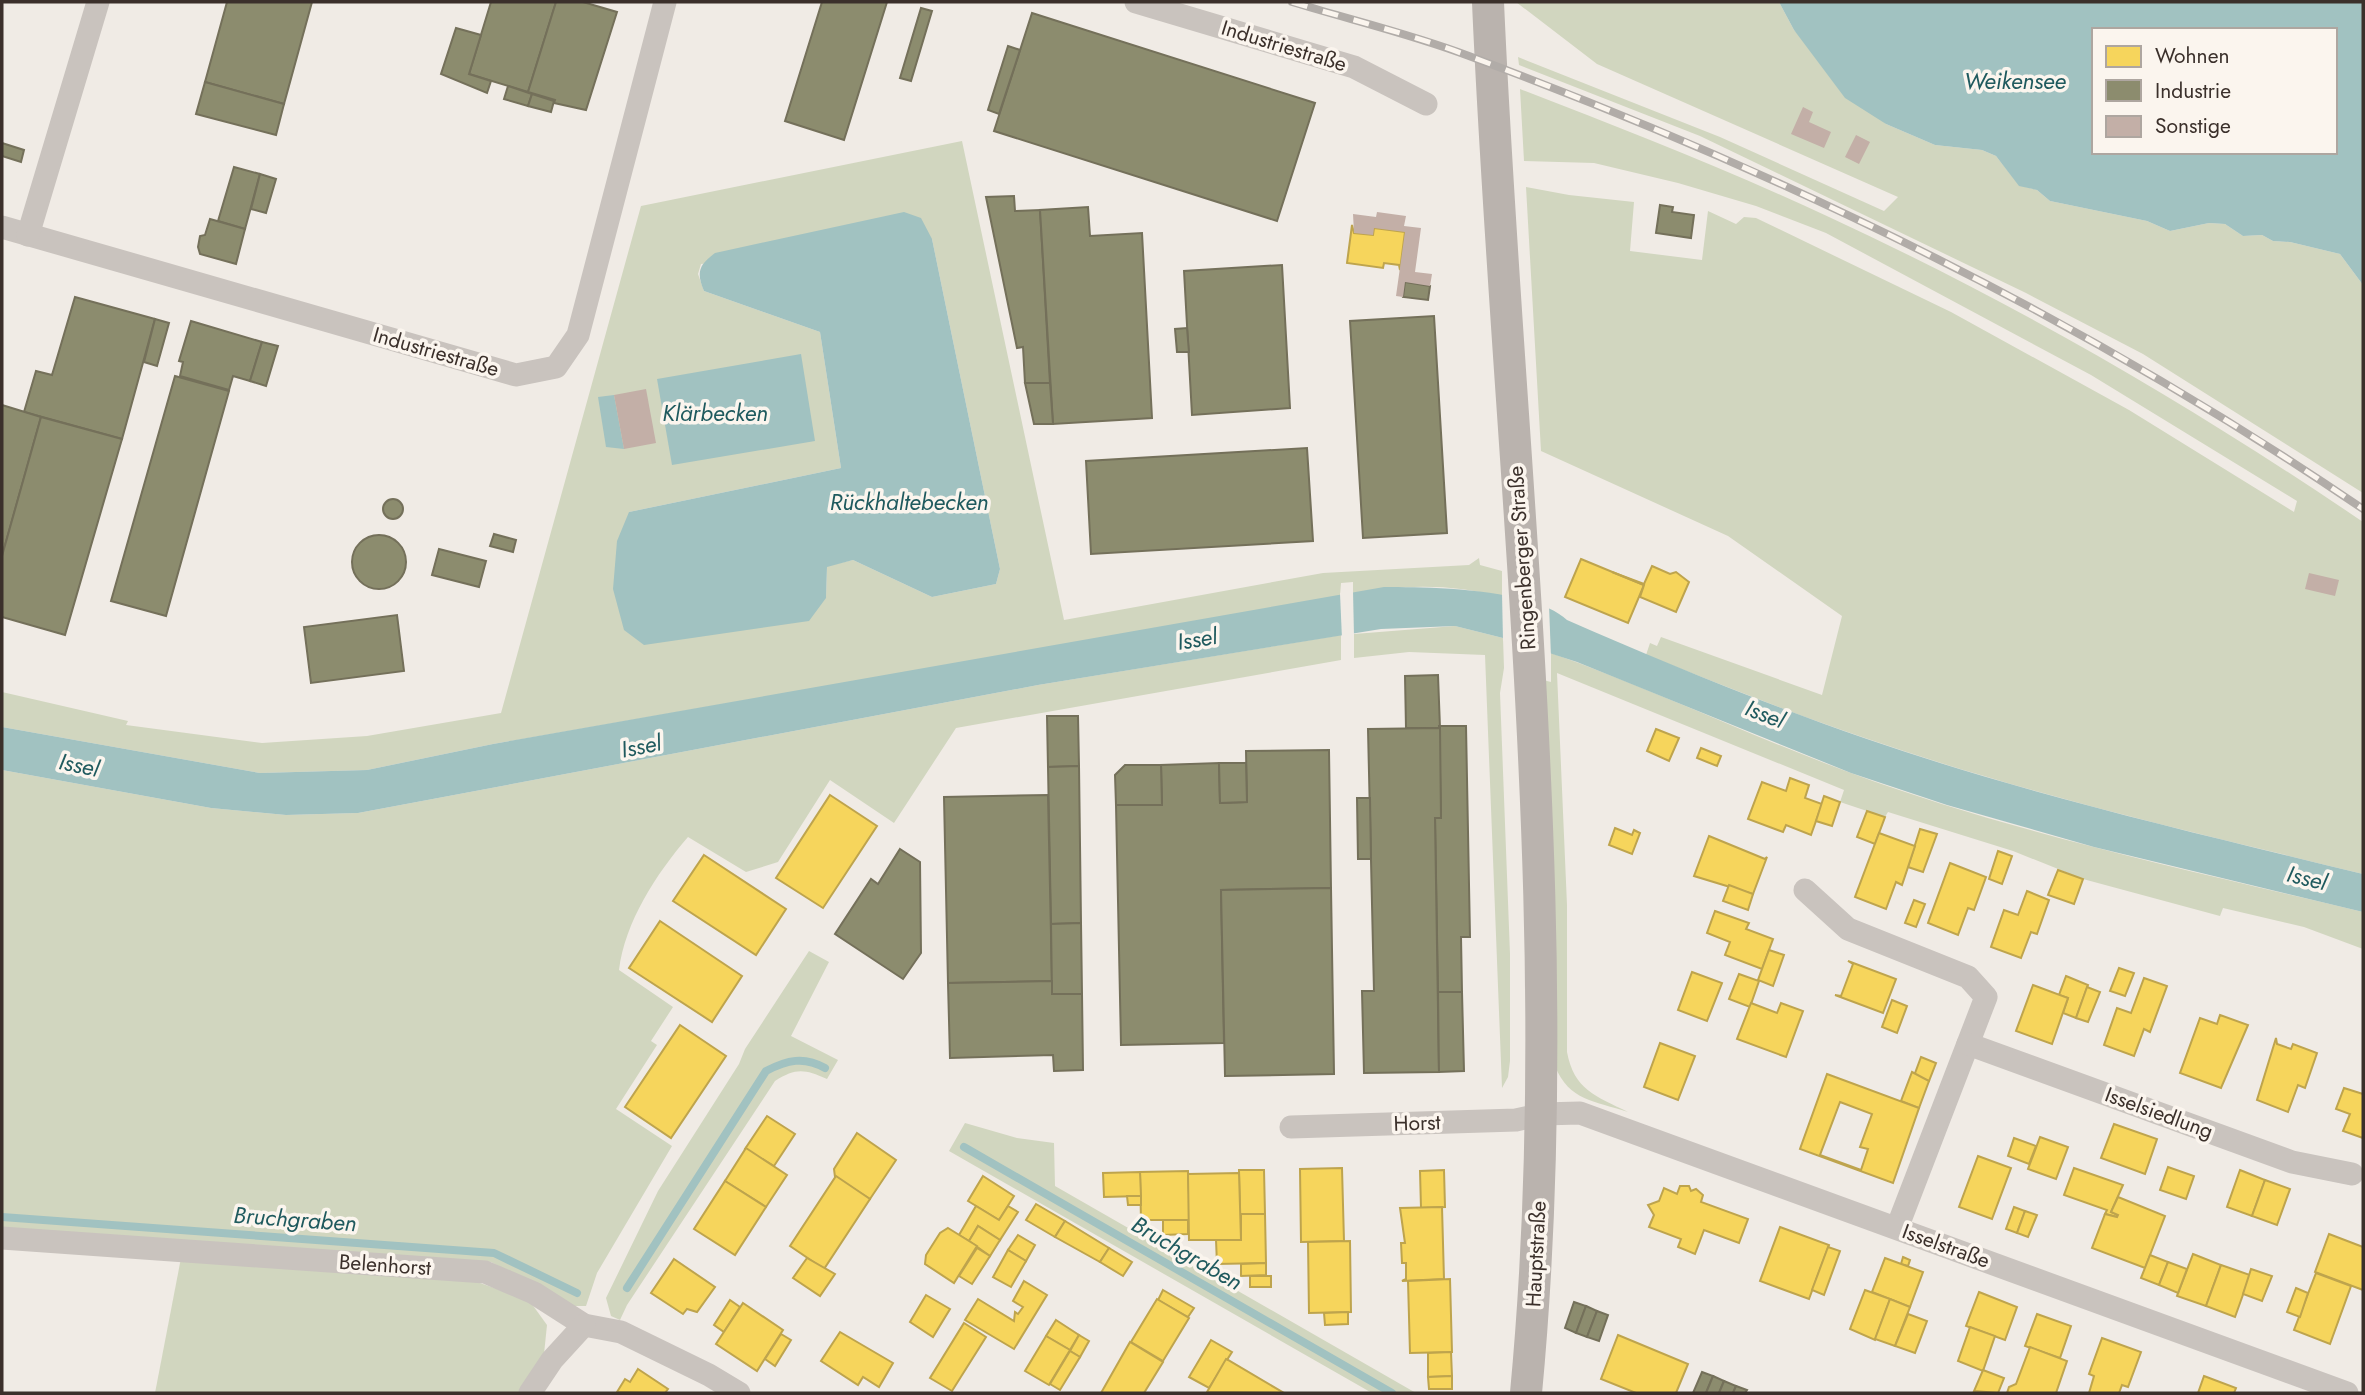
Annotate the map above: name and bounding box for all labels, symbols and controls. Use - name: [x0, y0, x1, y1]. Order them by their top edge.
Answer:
- street label: Industriestraße: [1218, 13, 1351, 79]
- legend: [2092, 28, 2337, 154]
- text: Wohnen: [2155, 41, 2229, 71]
- water label: Weikensee: [1964, 64, 2067, 98]
- text: Industrie: [2155, 76, 2231, 106]
- text: Sonstige: [2155, 111, 2231, 141]
- street label: Industriestraße: [370, 320, 503, 384]
- water label: Klärbecken: [662, 396, 768, 430]
- street label: Ringenberger Straße: [1501, 465, 1543, 651]
- water label: Rückhaltebecken: [830, 485, 988, 519]
- water label: Issel: [1175, 619, 1220, 659]
- water label: Issel: [1740, 691, 1791, 737]
- water label: Issel: [618, 725, 665, 767]
- water label: Issel: [56, 744, 103, 786]
- water label: Issel: [2283, 857, 2331, 900]
- street label: Isselsiedlung: [2101, 1080, 2217, 1146]
- street label: Horst: [1393, 1107, 1441, 1139]
- water label: Bruchgraben: [232, 1198, 358, 1240]
- street label: Hauptstraße: [1518, 1200, 1554, 1308]
- water label: Bruchgraben: [1125, 1207, 1249, 1299]
- street label: Isselstraße: [1898, 1216, 1994, 1276]
- street label: Belenhorst: [338, 1247, 432, 1283]

